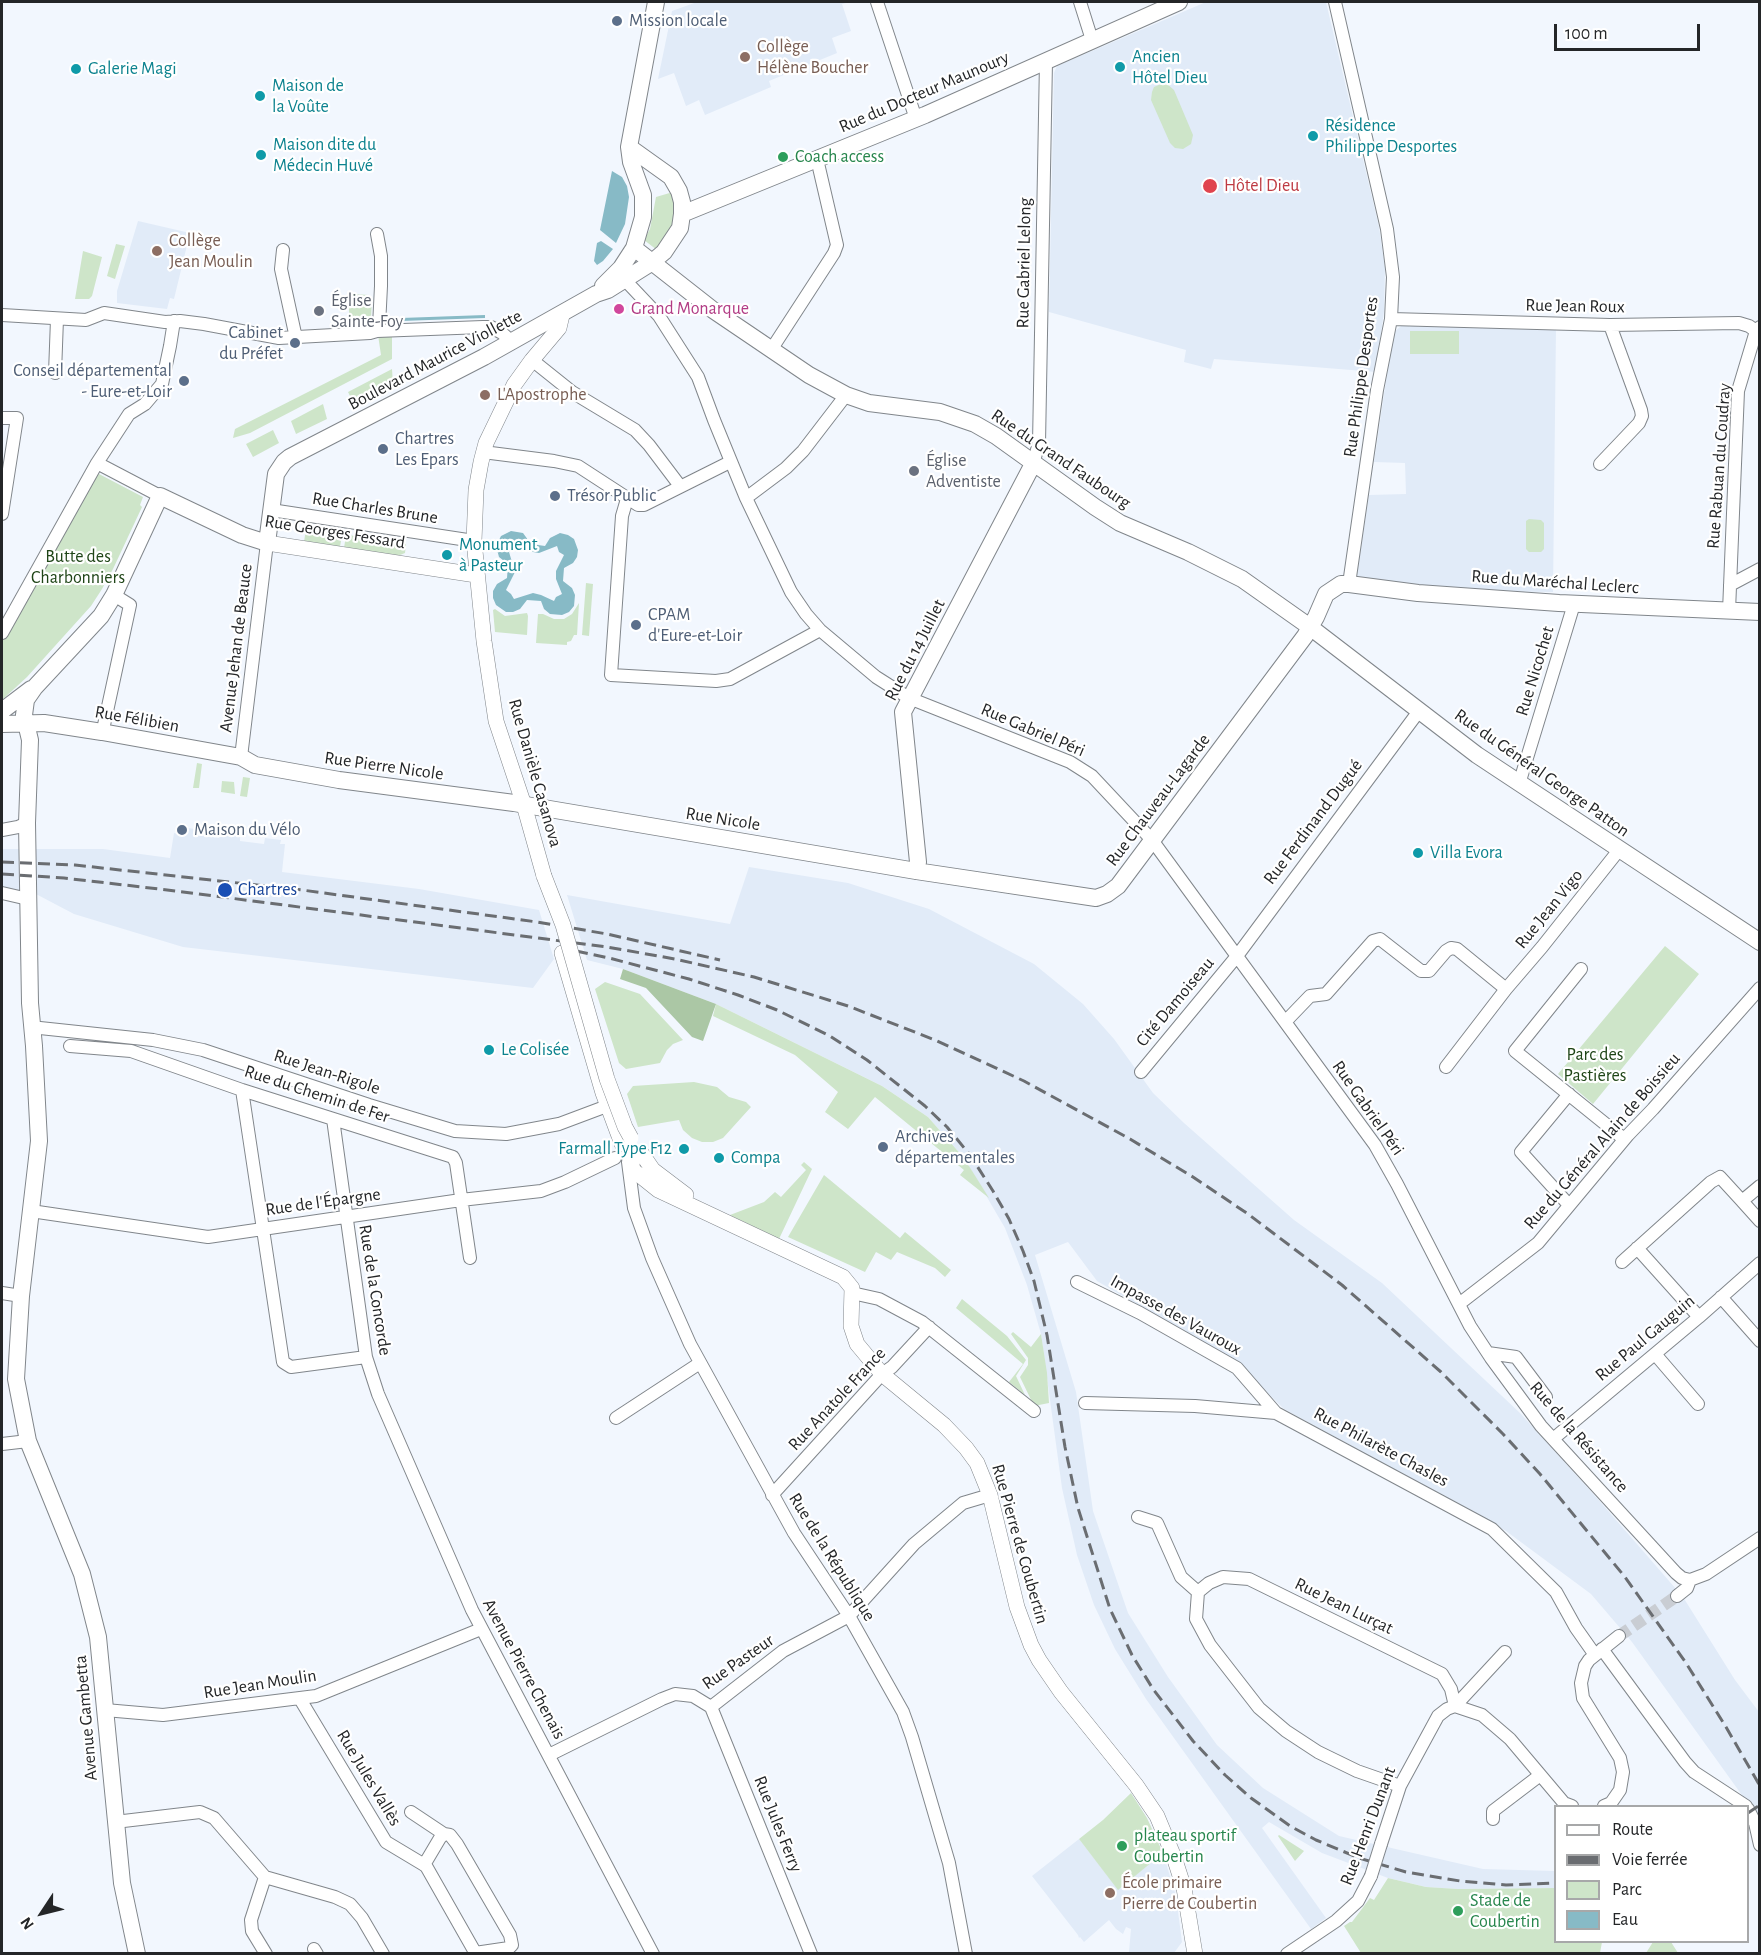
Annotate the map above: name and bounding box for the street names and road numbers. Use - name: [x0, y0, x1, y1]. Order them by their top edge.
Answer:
- street label: Rue du Docteur Maunoury: [836, 46, 1012, 138]
- street label: Rue Gabriel Lelong: [1012, 197, 1036, 329]
- street label: Rue Jean Roux: [1525, 294, 1625, 318]
- street label: Rue Philippe Desportes: [1339, 295, 1383, 459]
- street label: Boulevard Maurice Viollette: [344, 305, 526, 415]
- street label: Rue Rabuan du Coudray: [1702, 382, 1736, 550]
- street label: Rue du Grand Faubourg: [987, 404, 1135, 514]
- street label: Rue Charles Brune: [311, 487, 439, 529]
- street label: Rue Georges Fessard: [263, 510, 407, 554]
- street label: Avenue Jehan de Beauce: [215, 562, 257, 734]
- street label: Rue du Maréchal Leclerc: [1471, 565, 1639, 599]
- street label: Rue du 14 Juillet: [880, 596, 950, 704]
- street label: Rue Nicochet: [1511, 623, 1559, 719]
- street label: Rue Danièle Casanova: [503, 696, 567, 850]
- street label: Rue Gabriel Péri: [978, 698, 1088, 762]
- street label: Rue Félibien: [93, 701, 181, 737]
- street label: Rue du Général George Patton: [1450, 704, 1634, 842]
- street label: Rue Chauveau-Lagarde: [1101, 730, 1215, 870]
- street label: Rue Pierre Nicole: [323, 747, 445, 785]
- street label: Rue Ferdinand Dugué: [1259, 755, 1367, 889]
- street label: Rue Nicole: [684, 802, 762, 836]
- street label: Rue Jean Vigo: [1510, 865, 1588, 953]
- street label: Cité Damoiseau: [1131, 953, 1219, 1051]
- street label: Rue Jean-Rigole: [271, 1045, 383, 1099]
- street label: Rue du Général Alain de Boissieu: [1519, 1048, 1685, 1234]
- street label: Rue Gabriel Péri: [1327, 1056, 1409, 1160]
- street label: Rue du Chemin de Fer: [242, 1060, 392, 1128]
- street label: Rue de l'Épargne: [264, 1183, 382, 1221]
- street label: Rue de la Concorde: [354, 1223, 396, 1357]
- street label: Impasse des Vauroux: [1107, 1270, 1245, 1360]
- street label: Rue Paul Gauguin: [1591, 1290, 1699, 1386]
- street label: Rue Anatole France: [784, 1343, 890, 1455]
- street label: Rue de la Résistance: [1525, 1377, 1633, 1497]
- street label: Rue Philarète Chasles: [1310, 1402, 1452, 1492]
- street label: Rue Pierre de Coubertin: [987, 1462, 1053, 1626]
- street label: Rue de la République: [784, 1489, 880, 1625]
- street label: Rue Jean Lurçat: [1291, 1573, 1397, 1639]
- street label: Avenue Pierre Chenais: [478, 1595, 570, 1743]
- street label: Rue Pasteur: [698, 1629, 778, 1695]
- street label: Avenue Gambetta: [70, 1654, 102, 1782]
- street label: Rue Jean Moulin: [202, 1664, 318, 1704]
- street label: Rue Jules Vallès: [332, 1726, 406, 1830]
- street label: Rue Henri Dunant: [1335, 1763, 1401, 1889]
- street label: Rue Jules Ferry: [749, 1773, 807, 1875]

